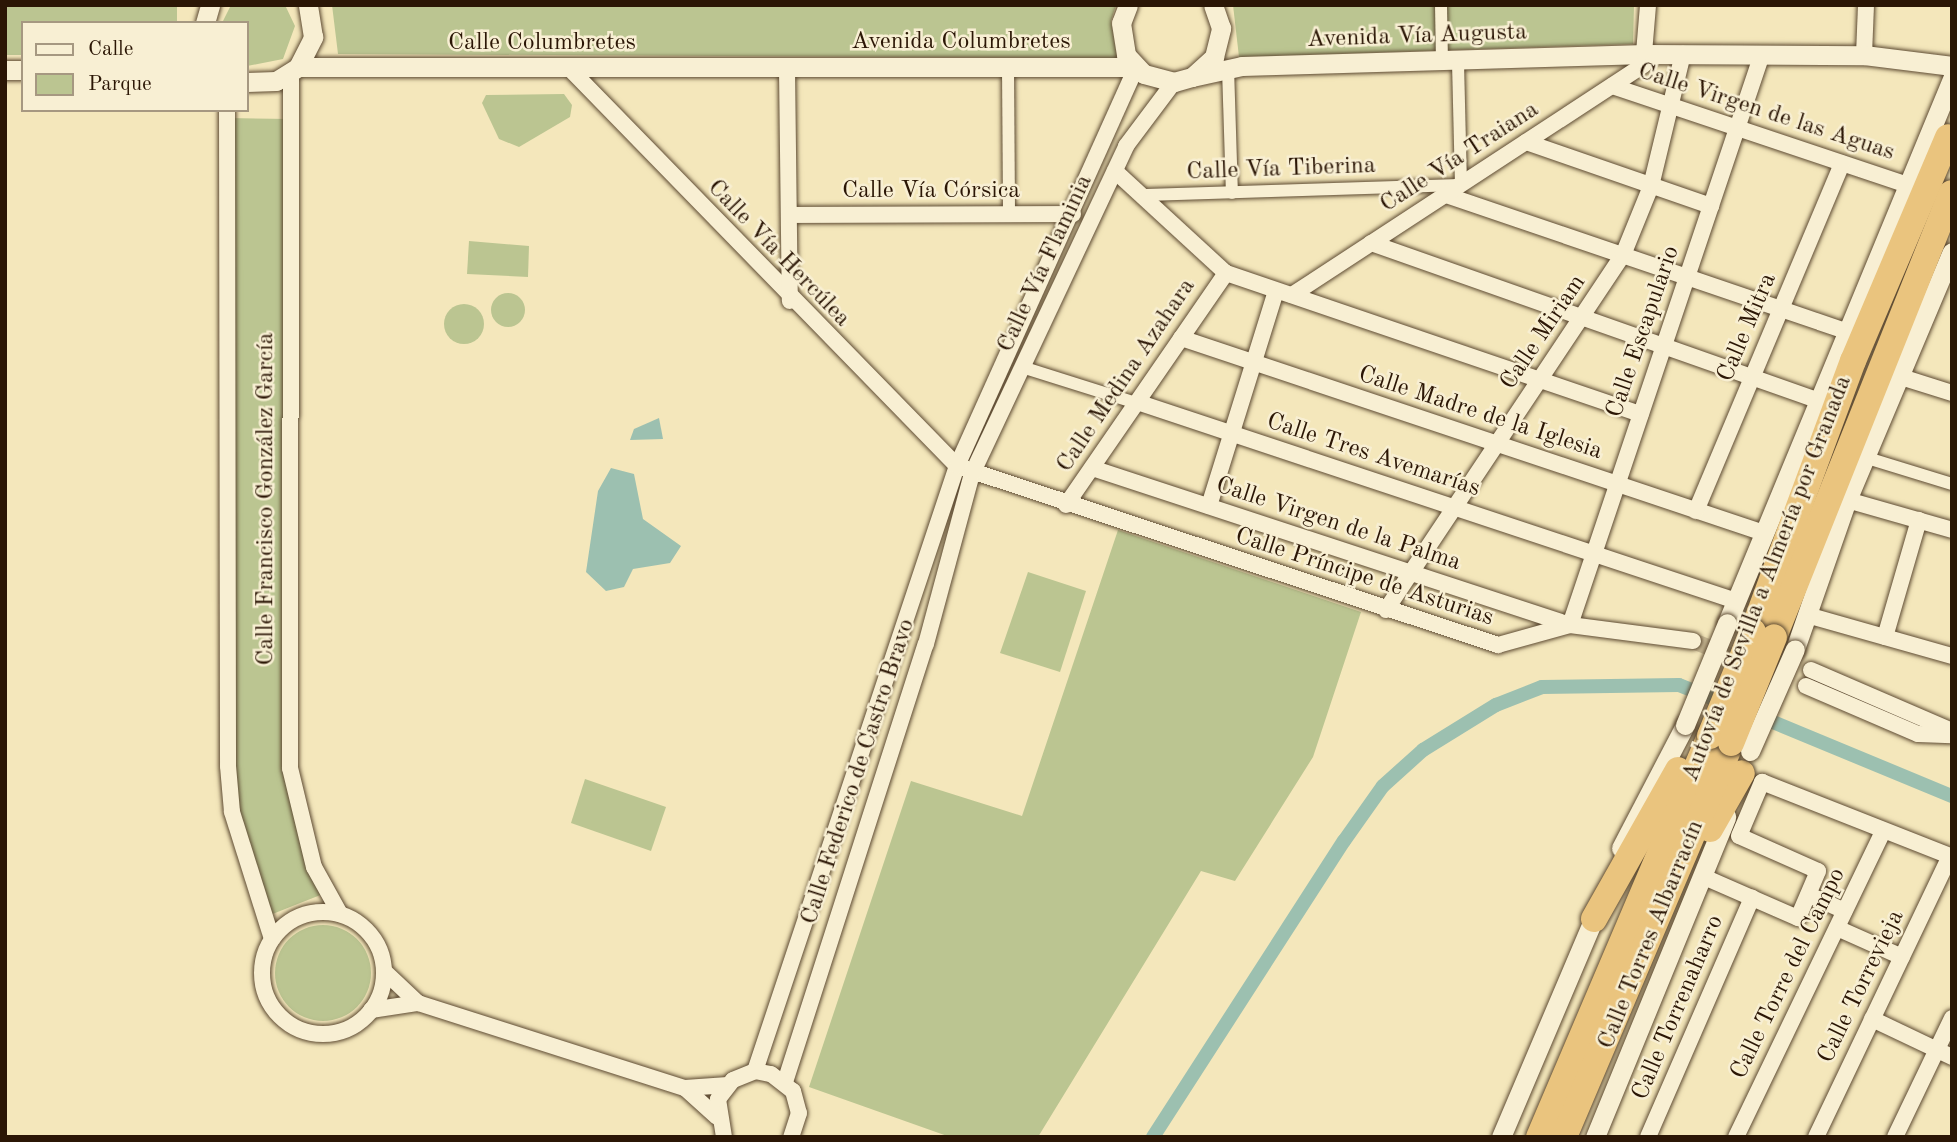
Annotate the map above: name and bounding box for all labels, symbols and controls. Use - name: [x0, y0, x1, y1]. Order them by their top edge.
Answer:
- street label: Avenida Vía Augusta: [1307, 19, 1527, 55]
- legend: [21, 21, 248, 112]
- street label: Avenida Columbretes: [851, 29, 1071, 57]
- street label: Calle Columbretes: [448, 30, 636, 58]
- text: Calle: [88, 39, 133, 60]
- street label: Calle Virgen de las Aguas: [1634, 58, 1898, 168]
- text: Parque: [88, 74, 152, 95]
- street label: Calle Vía Traiana: [1375, 96, 1545, 220]
- street label: Calle Vía Tiberina: [1186, 152, 1376, 188]
- street label: Calle Vía Flaminia: [992, 171, 1100, 357]
- street label: Calle Vía Hercúlea: [700, 174, 856, 334]
- street label: Calle Vía Córsica: [842, 178, 1020, 206]
- street label: Calle Escapulario: [1601, 242, 1687, 422]
- street label: Calle Mitra: [1712, 269, 1784, 387]
- street label: Calle Miriam: [1495, 270, 1593, 396]
- street label: Calle Medina Azahara: [1051, 274, 1203, 478]
- street label: Calle Francisco González García: [253, 332, 281, 666]
- street label: Calle Madre de la Iglesia: [1354, 361, 1606, 467]
- street label: Autovía de Sevilla a Almería por Granada: [1677, 372, 1859, 786]
- street label: Calle Tres Avemarías: [1263, 408, 1483, 504]
- street label: Calle Virgen de la Palma: [1212, 472, 1464, 578]
- street label: Calle Príncipe de Asturias: [1231, 523, 1497, 633]
- street label: Calle Federico de Castro Bravo: [796, 616, 922, 928]
- street label: Calle Torres Albarracín: [1593, 816, 1711, 1054]
- street label: Calle Torre del Campo: [1725, 864, 1853, 1084]
- street label: Calle Torrevieja: [1813, 906, 1911, 1068]
- street label: Calle Torrenaharro: [1627, 911, 1731, 1105]

